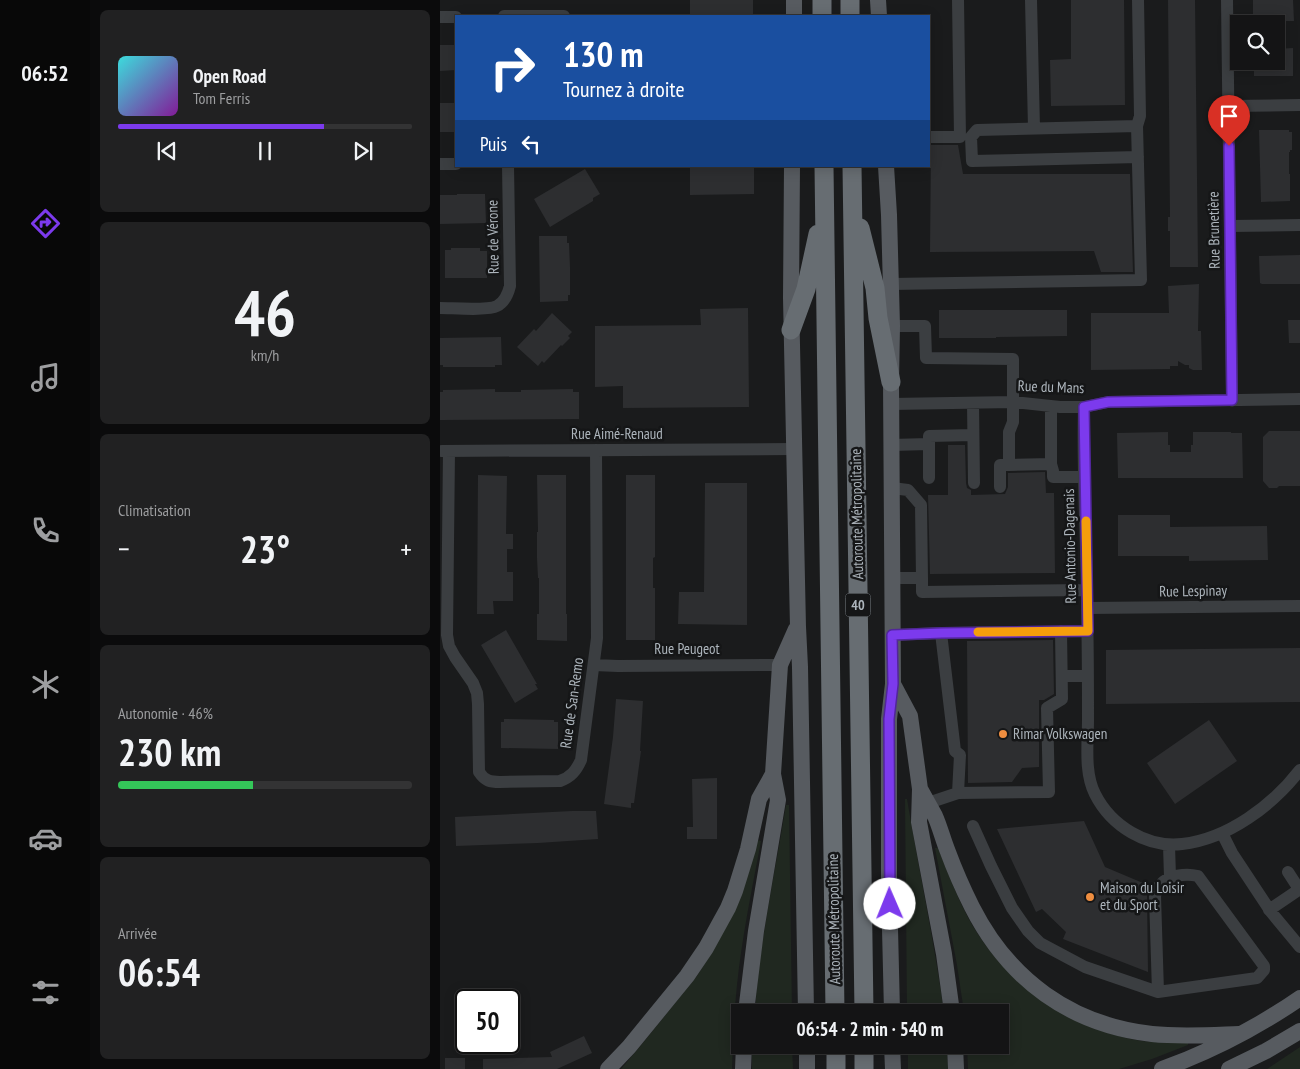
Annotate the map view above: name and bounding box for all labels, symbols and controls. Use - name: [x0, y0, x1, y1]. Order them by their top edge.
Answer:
- map controls: [1230, 15, 1285, 70]
- button: search: [1230, 15, 1285, 70]
- text: 130 m: [563, 31, 644, 77]
- icon: right: [480, 35, 545, 100]
- text: 06:52: [21, 59, 69, 87]
- text: Open Road: [193, 64, 266, 88]
- text: Tournez à droite: [563, 75, 685, 103]
- text: Tom Ferris: [193, 88, 250, 108]
- pin: [1208, 95, 1250, 146]
- icon: arrive: [1215, 102, 1243, 130]
- icon: left: [517, 130, 545, 158]
- text: Puis: [480, 132, 507, 156]
- icon: previous: [153, 137, 181, 165]
- icon: pause: [251, 137, 279, 165]
- icon: next: [349, 137, 377, 165]
- street label: Rue Brunetière: [1203, 191, 1224, 269]
- street label: Rue de Vérone: [482, 200, 503, 274]
- icon: directions: [28, 206, 63, 241]
- text: 46: [234, 270, 296, 354]
- text: km/h: [251, 345, 279, 365]
- icon: music: [28, 360, 63, 395]
- street label: Rue du Mans: [1017, 376, 1085, 397]
- street label: Rue Aimé-Renaud: [571, 424, 663, 443]
- street label: Autoroute Métropolitaine: [846, 448, 867, 580]
- street label: Rue Antonio-Dagenais: [1059, 488, 1080, 604]
- text: Climatisation: [118, 500, 191, 520]
- icon: phone: [28, 513, 63, 548]
- text: 23°: [240, 524, 290, 573]
- text: −: [118, 530, 130, 567]
- text: +: [400, 530, 412, 567]
- street label: Rue Lespinay: [1159, 580, 1227, 601]
- road number: 40: [846, 594, 870, 616]
- street label: Rue Peugeot: [654, 639, 720, 658]
- street label: Rue de San-Remo: [556, 656, 587, 750]
- icon: climate: [28, 667, 63, 702]
- text: Autonomie · 46%: [118, 703, 213, 723]
- place label: Rimar Volkswagen: [1013, 724, 1107, 743]
- text: 230 km: [118, 727, 221, 776]
- marker: Rimar Volkswagen: [997, 728, 1009, 740]
- icon: car: [28, 821, 63, 856]
- street label: Autoroute Métropolitaine: [823, 853, 844, 985]
- position arrow: [863, 877, 915, 929]
- place label: Maison du Loisir et du Sport: [1100, 878, 1185, 914]
- marker: Maison du Loisir et du Sport: [1084, 891, 1096, 903]
- text: Arrivée: [118, 923, 157, 943]
- text: 06:54: [118, 947, 200, 996]
- icon: filters: [28, 975, 63, 1010]
- speed limit sign: 50: [455, 989, 520, 1054]
- text: 06:54 · 2 min · 540 m: [797, 1017, 943, 1041]

